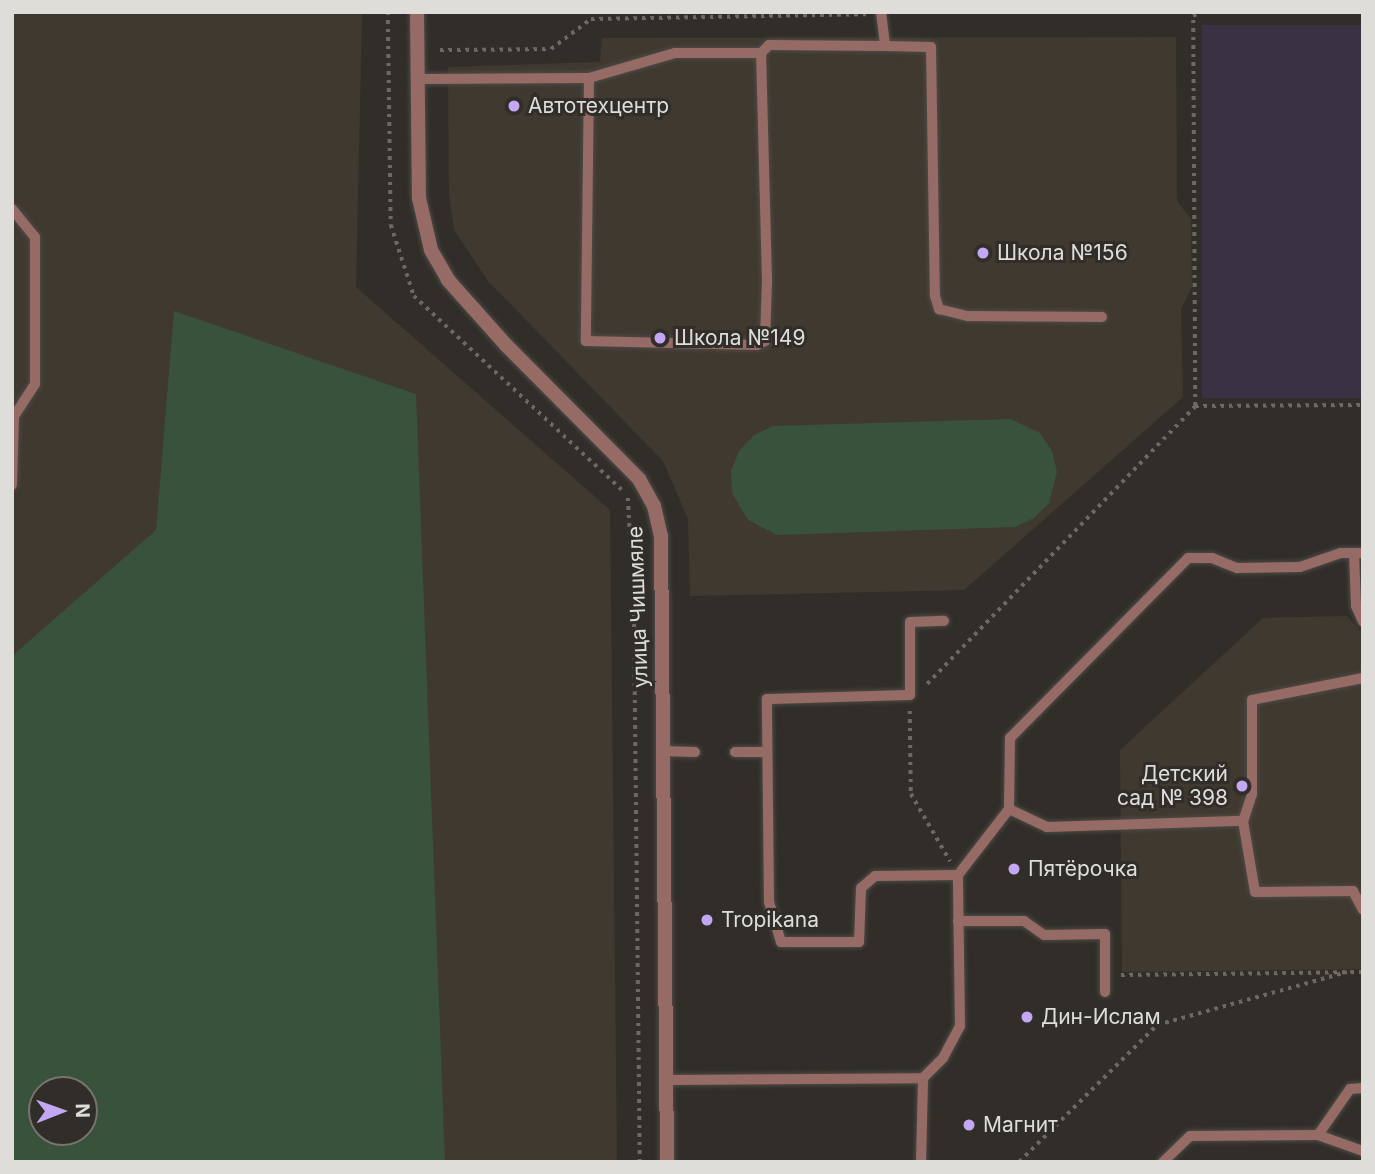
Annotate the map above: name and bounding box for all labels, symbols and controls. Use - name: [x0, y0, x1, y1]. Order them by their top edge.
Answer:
- place label: Автотехцентр: [528, 93, 669, 119]
- marker: Автотехцентр: [506, 98, 522, 114]
- place label: Школа №156: [997, 240, 1128, 266]
- marker: Школа №156: [975, 245, 991, 261]
- place label: Школа №149: [674, 325, 805, 351]
- marker: Школа №149: [652, 330, 668, 346]
- street label: улица Чишмяле: [623, 526, 653, 688]
- place label: Детский сад № 398: [1117, 761, 1228, 811]
- marker: Детский сад № 398: [1234, 778, 1250, 794]
- place label: Пятёрочка: [1028, 856, 1138, 882]
- marker: Пятёрочка: [1006, 861, 1022, 877]
- place label: Tropikana: [721, 907, 819, 933]
- marker: Tropikana: [699, 912, 715, 928]
- place label: Дин-Ислам: [1041, 1004, 1161, 1030]
- marker: Дин-Ислам: [1019, 1009, 1035, 1025]
- north arrow: [28, 1076, 98, 1146]
- text: N: [71, 1103, 94, 1118]
- place label: Магнит: [983, 1112, 1058, 1138]
- marker: Магнит: [961, 1117, 977, 1133]

